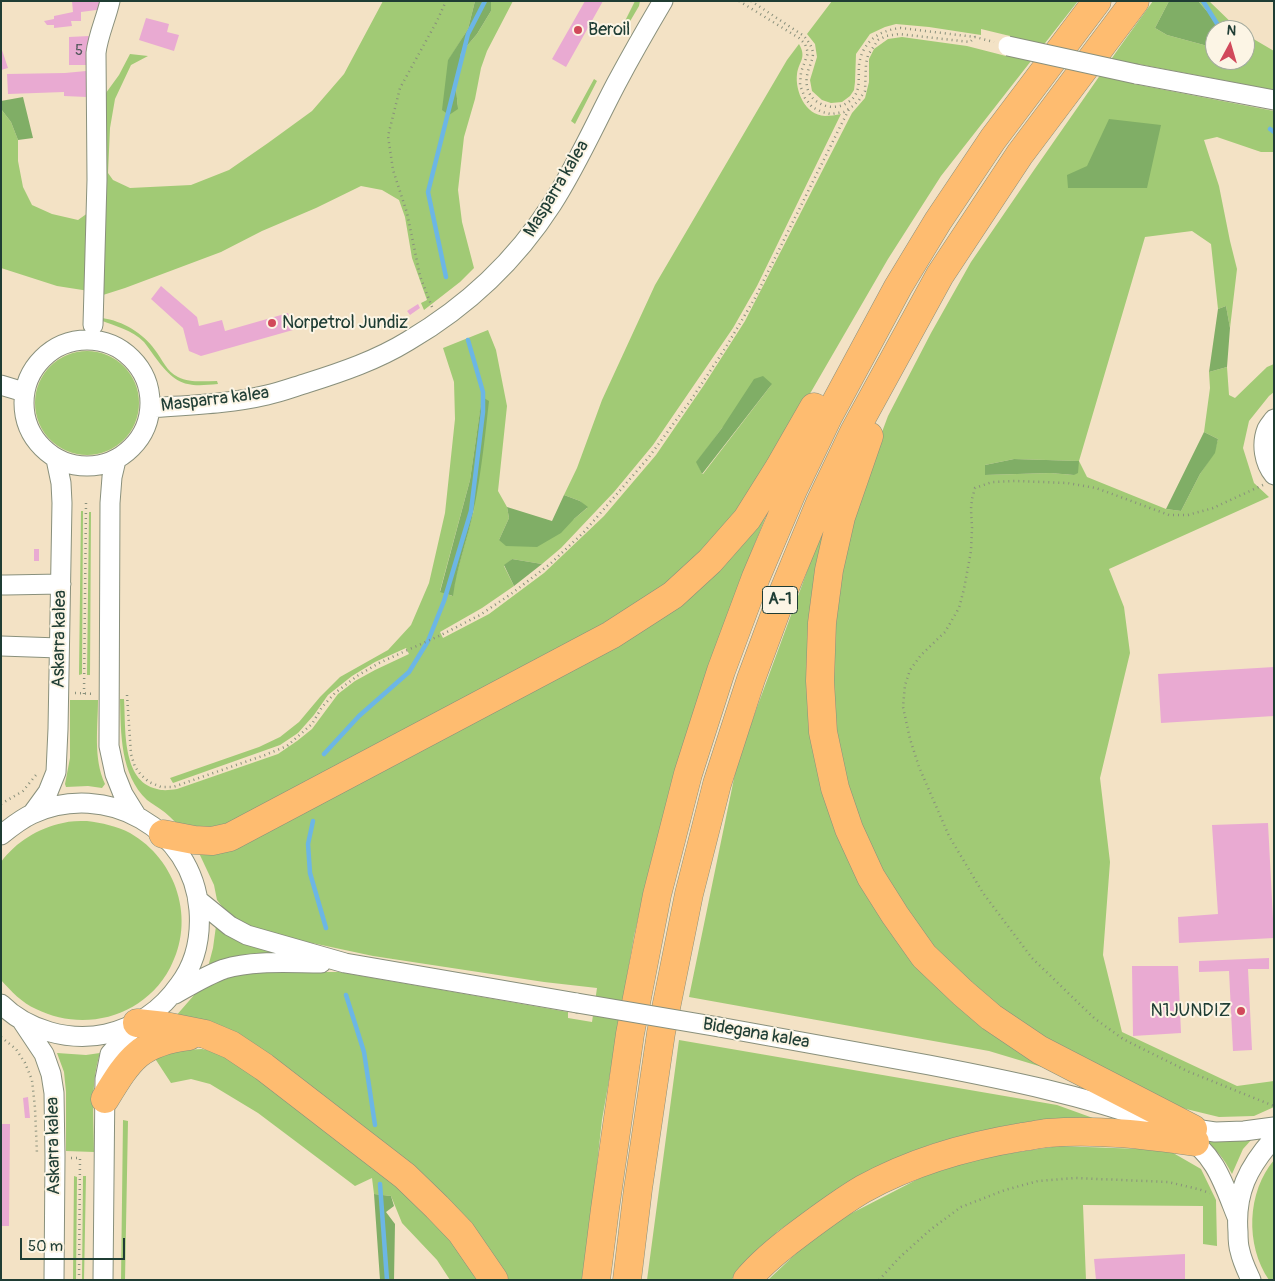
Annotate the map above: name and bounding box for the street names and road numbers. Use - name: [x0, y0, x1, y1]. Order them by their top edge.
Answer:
- street label: Masparra kalea: [520, 137, 594, 241]
- street label: Masparra kalea: [160, 383, 270, 417]
- road number: A-1: [762, 586, 798, 614]
- street label: Askarra kalea: [48, 590, 72, 688]
- street label: Bidegana kalea: [701, 1014, 811, 1054]
- street label: Askarra kalea: [42, 1097, 66, 1195]

